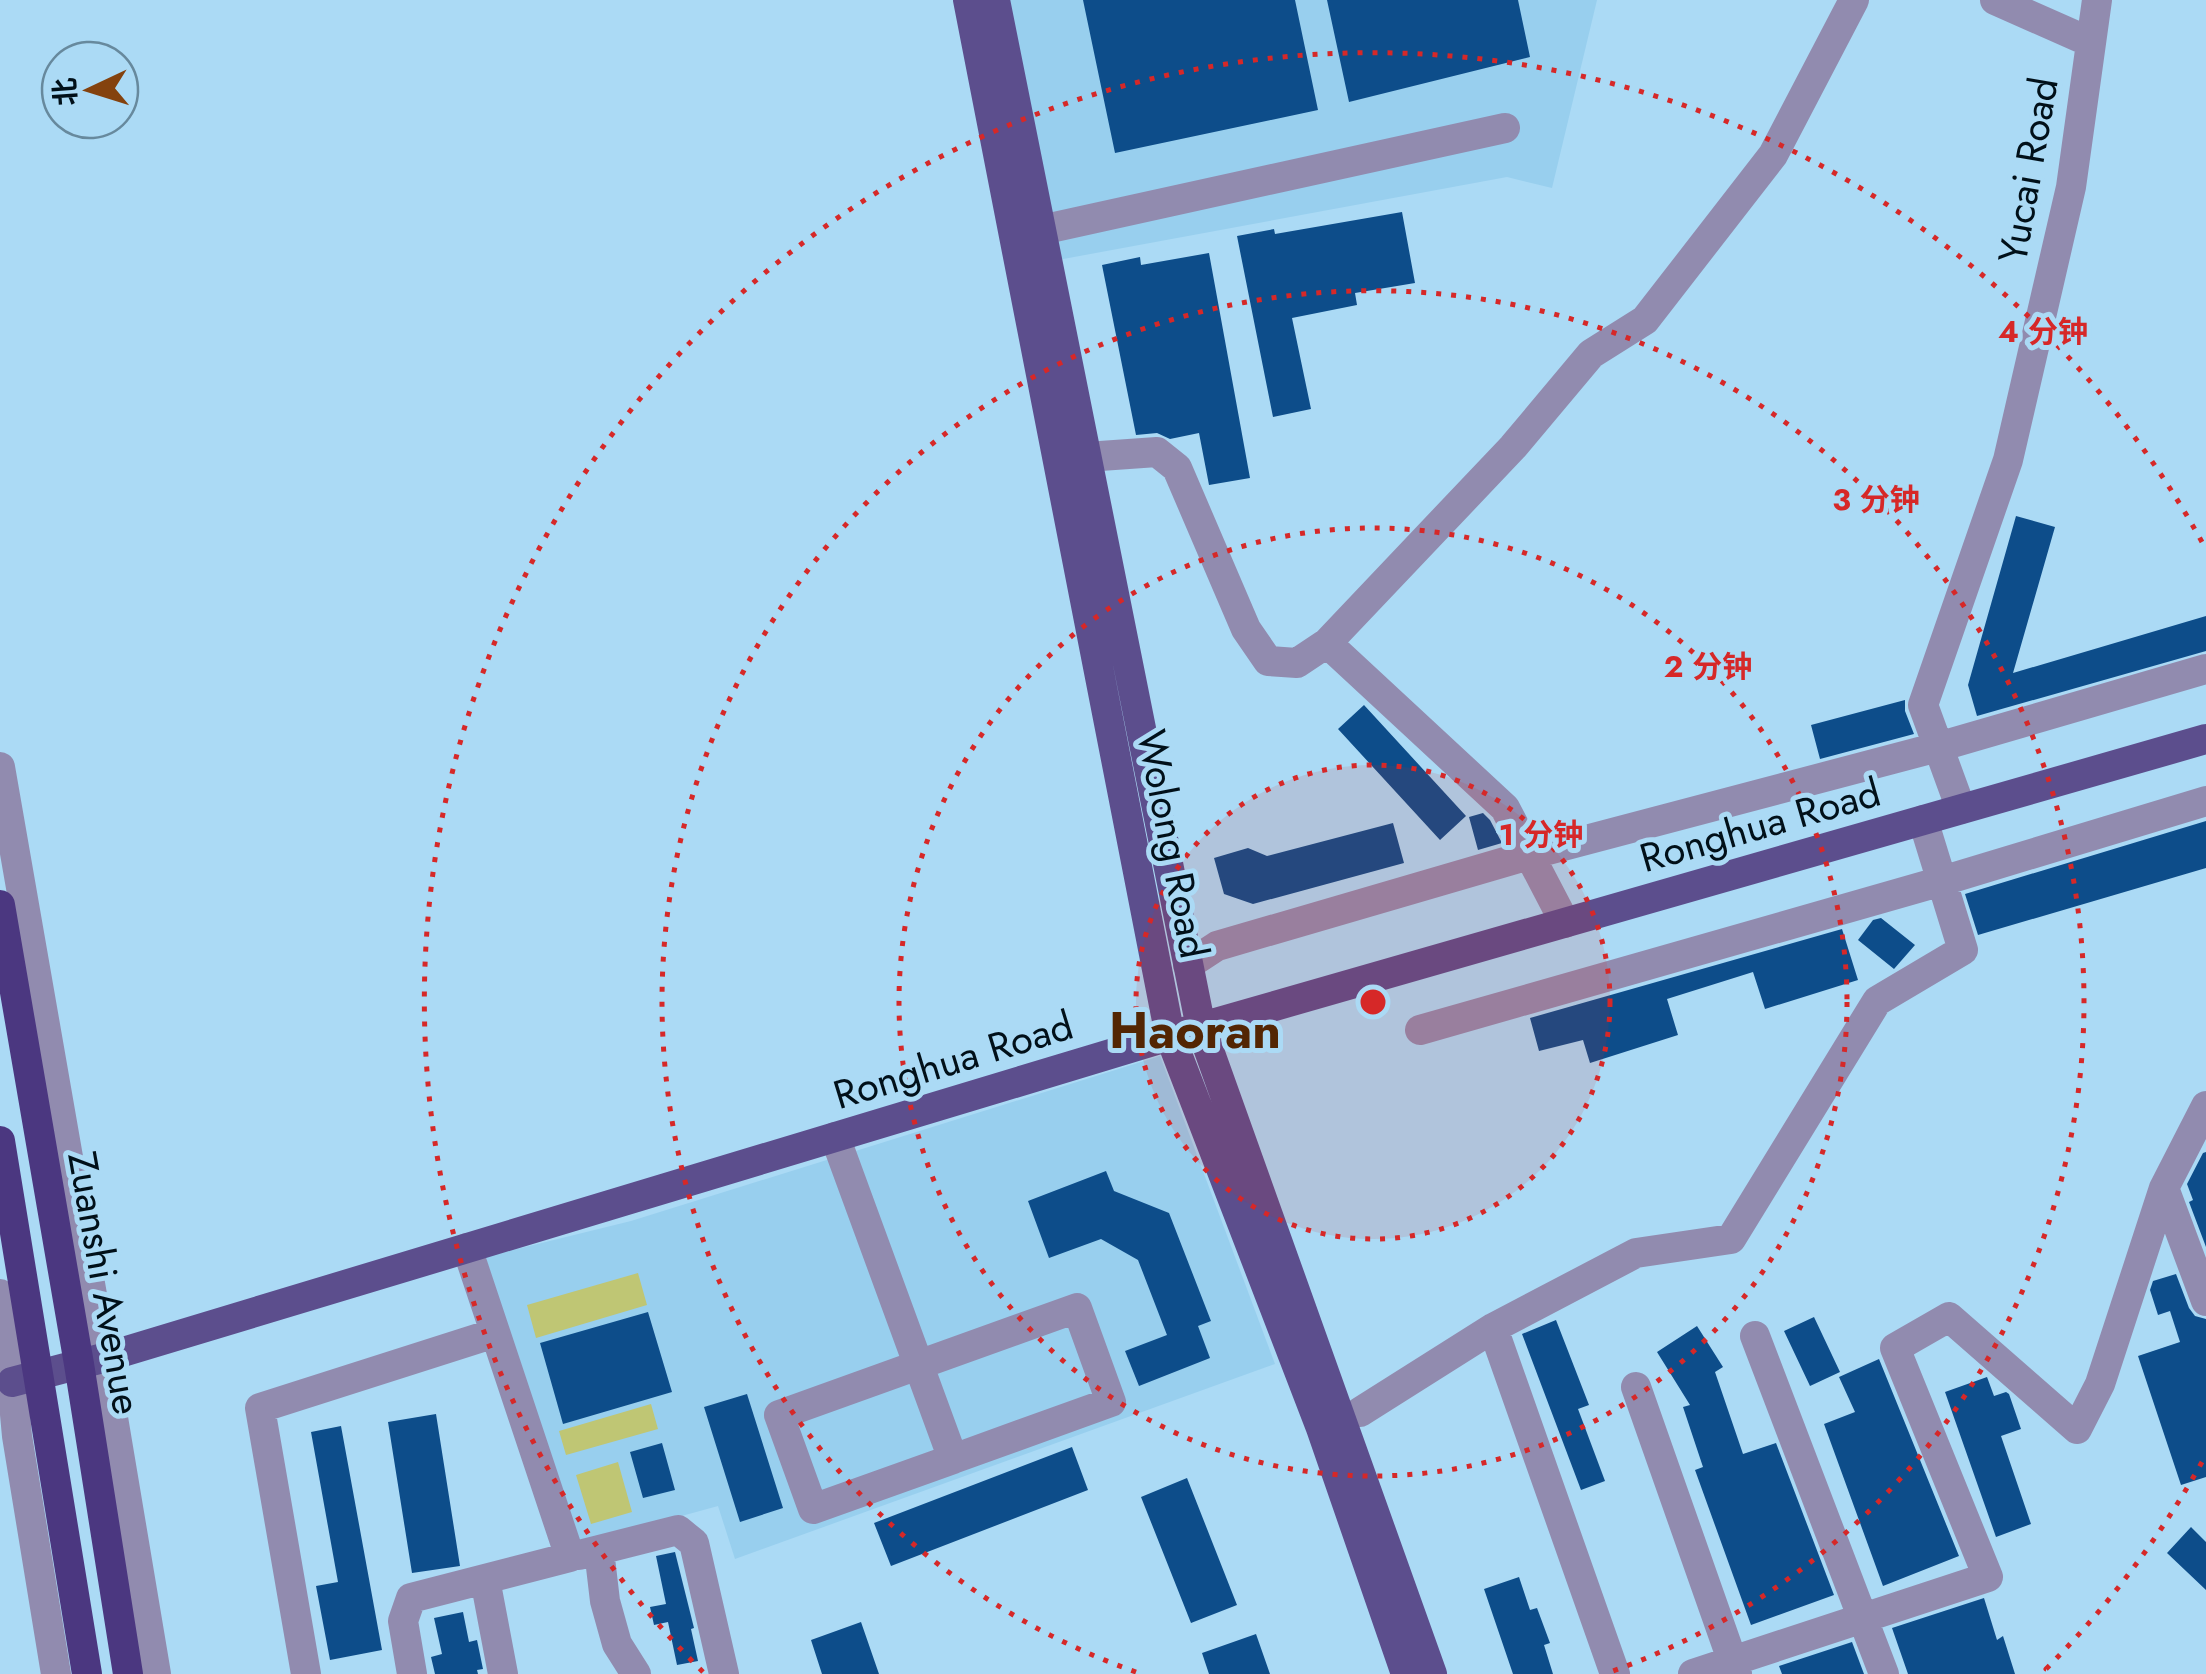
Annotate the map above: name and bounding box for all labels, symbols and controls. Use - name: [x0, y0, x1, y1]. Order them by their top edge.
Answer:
- north arrow: [40, 40, 140, 140]
- street label: Yucai Road: [1983, 73, 2073, 267]
- text: 北: [44, 76, 87, 107]
- text: 4 分钟: [1998, 310, 2088, 353]
- text: 3 分钟: [1832, 478, 1920, 521]
- text: 2 分钟: [1664, 645, 1752, 688]
- street label: Wolong Road: [1122, 725, 1224, 963]
- street label: Ronghua Road: [1633, 763, 1887, 887]
- text: 1 分钟: [1499, 813, 1583, 856]
- centre of rings: [1355, 984, 1391, 1020]
- district label: Haoran: [1109, 994, 1281, 1067]
- street label: Ronghua Road: [826, 996, 1080, 1124]
- street label: Zuanshi Avenue: [53, 1147, 157, 1419]

